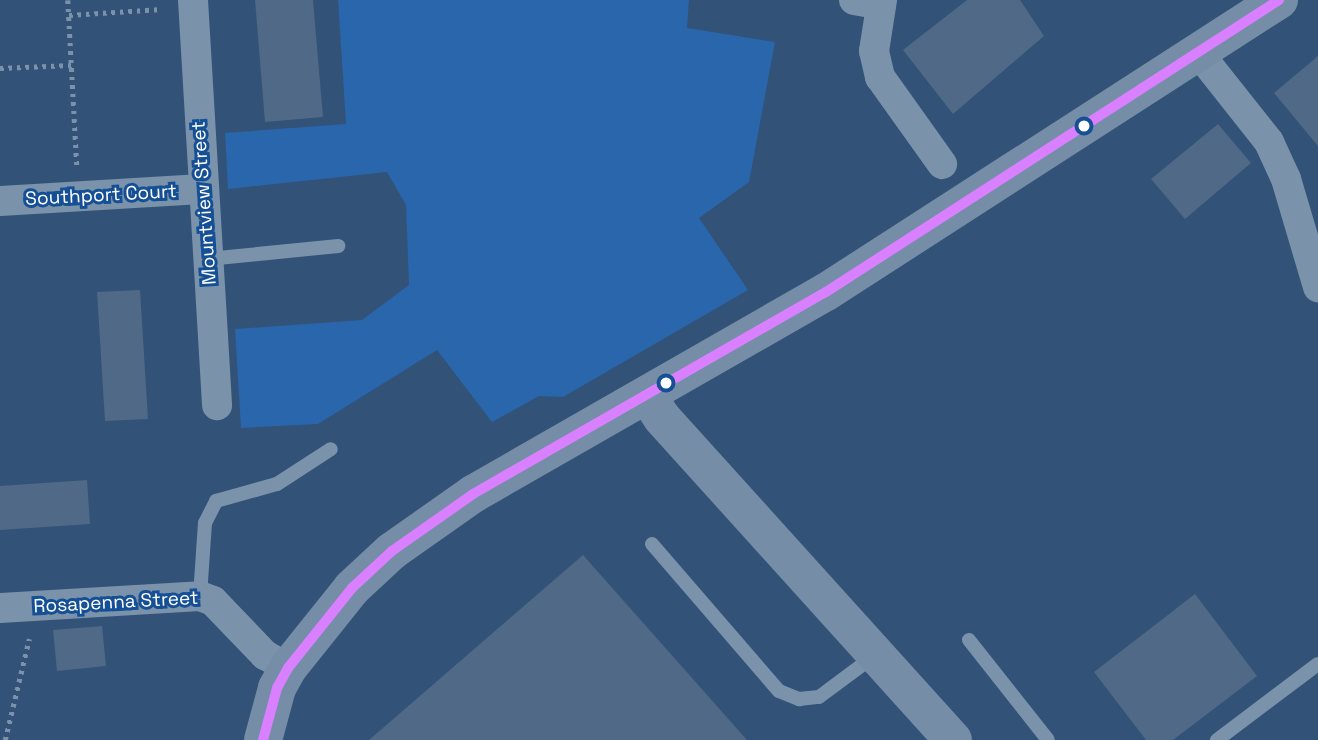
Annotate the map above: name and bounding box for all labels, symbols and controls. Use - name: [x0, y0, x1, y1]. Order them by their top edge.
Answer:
- unlabelled marker: [1077, 119, 1091, 133]
- street label: Mountview Street: [187, 120, 221, 286]
- street label: Southport Court: [25, 180, 177, 210]
- unlabelled marker: [659, 376, 673, 390]
- street label: Rosapenna Street: [33, 586, 199, 618]

